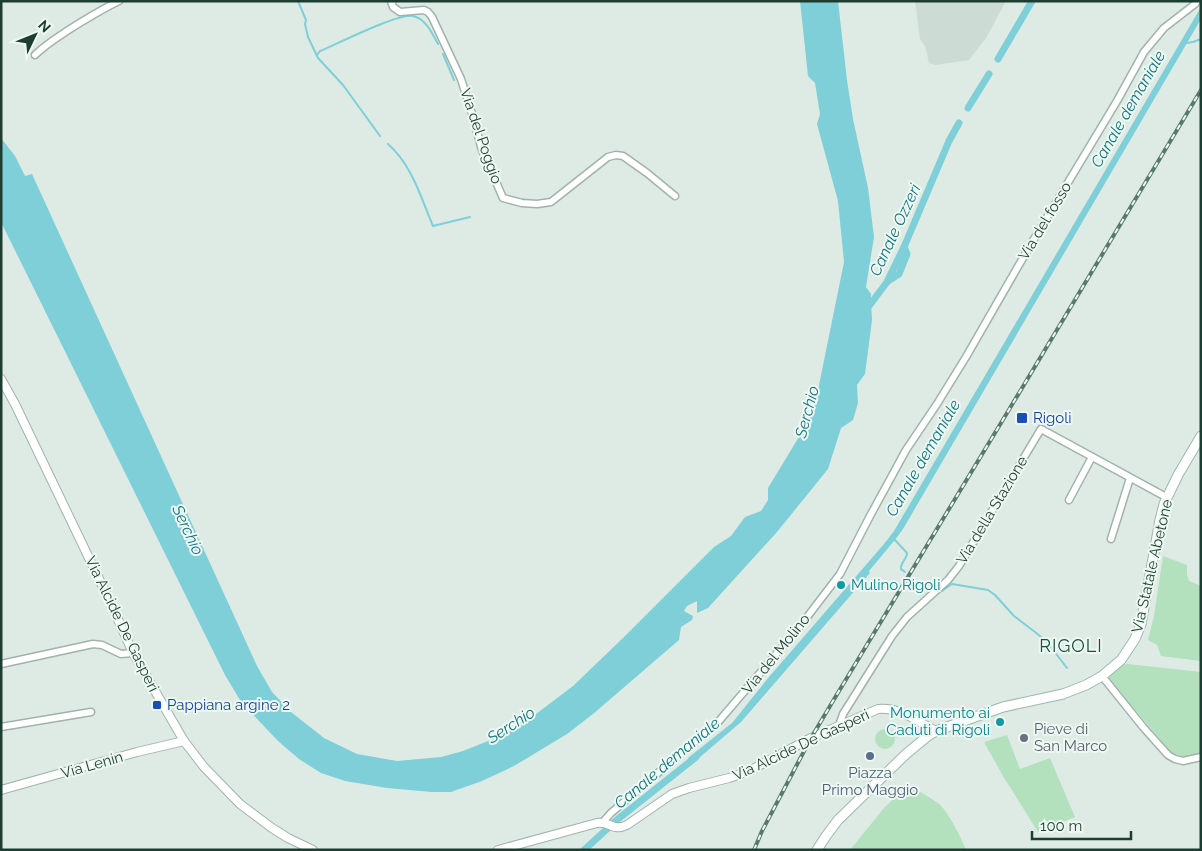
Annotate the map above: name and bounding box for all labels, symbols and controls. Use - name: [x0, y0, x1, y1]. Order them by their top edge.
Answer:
- north arrow: [10, 10, 60, 60]
- text: N: [35, 17, 54, 35]
- water label: Canale demaniale: [1087, 47, 1169, 171]
- street label: Via del Poggio: [456, 86, 506, 186]
- street label: Via del fosso: [1015, 179, 1075, 263]
- water label: Canale Ozzeri: [865, 181, 925, 279]
- water label: Serchio: [791, 384, 823, 441]
- water label: Canale demaniale: [882, 396, 964, 520]
- place label: Rigoli: [1033, 409, 1072, 427]
- marker: Rigoli: [1015, 411, 1029, 425]
- street label: Via della Stazione: [953, 452, 1031, 567]
- street label: Via Statale Abetone: [1128, 497, 1176, 635]
- water label: Serchio: [168, 501, 208, 558]
- street label: Via Alcide De Gasperi: [81, 553, 163, 695]
- place label: Mulino Rigoli: [851, 576, 940, 594]
- marker: Mulino Rigoli: [835, 579, 847, 591]
- street label: Via del Molino: [738, 610, 814, 698]
- district label: RIGOLI: [1039, 635, 1103, 656]
- place label: Pappiana argine 2: [167, 696, 290, 714]
- marker: Pappiana argine 2: [151, 699, 163, 711]
- water label: Serchio: [483, 703, 538, 748]
- place label: Monumento ai Caduti di Rigoli: [886, 704, 990, 739]
- street label: Via Alcide De Gasperi: [730, 705, 872, 785]
- water label: Canale demaniale: [610, 713, 724, 813]
- marker: Monumento ai Caduti di Rigoli: [994, 716, 1006, 728]
- place label: Pieve di San Marco: [1034, 720, 1107, 755]
- marker: Pieve di San Marco: [1018, 732, 1030, 744]
- street label: Via Lenin: [59, 748, 125, 782]
- marker: Piazza Primo Maggio: [864, 750, 876, 762]
- place label: Piazza Primo Maggio: [822, 764, 918, 799]
- scale bar: [1032, 808, 1131, 840]
- text: 100 m: [1040, 817, 1082, 835]

